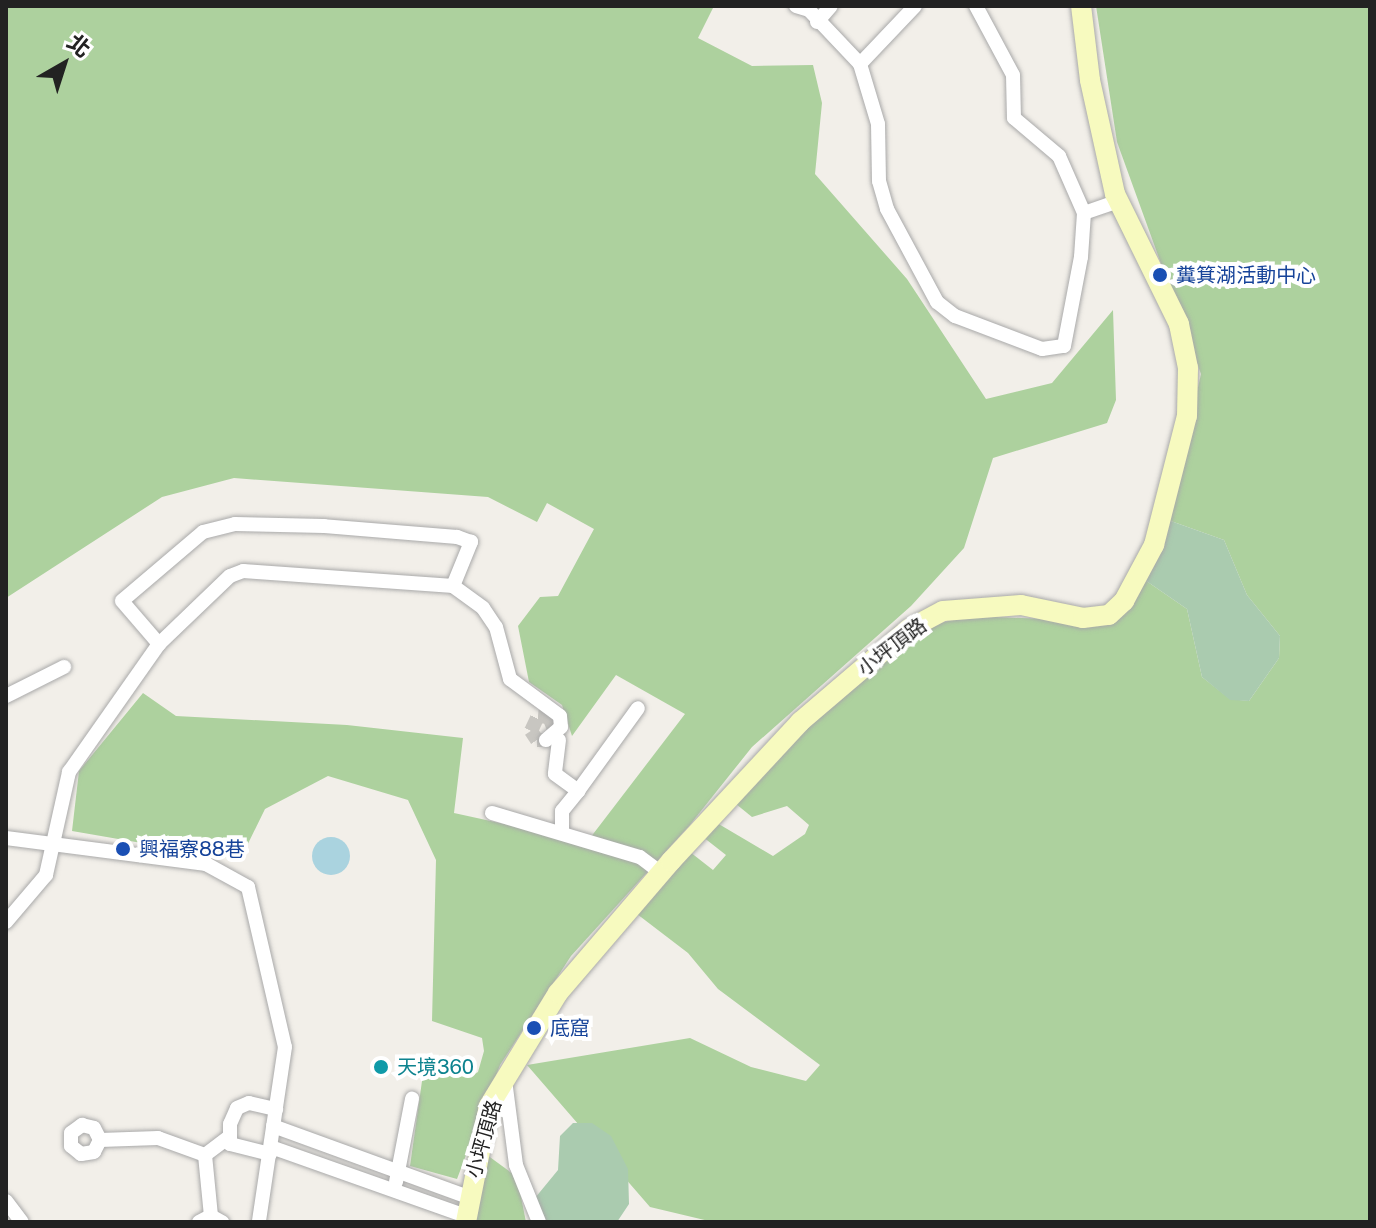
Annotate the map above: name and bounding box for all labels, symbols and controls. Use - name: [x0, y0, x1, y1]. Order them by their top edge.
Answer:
- north arrow: [24, 24, 104, 104]
- text: 北: [62, 28, 96, 62]
- place label: 糞箕湖活動中心: [1176, 263, 1316, 287]
- marker: 糞箕湖活動中心: [1151, 266, 1169, 284]
- street label: 小坪頂路: [853, 613, 931, 681]
- place label: 興福寮88巷: [139, 837, 245, 861]
- marker: 興福寮88巷: [114, 840, 132, 858]
- place label: 底窟: [550, 1016, 590, 1040]
- marker: 底窟: [525, 1019, 543, 1037]
- place label: 天境360: [397, 1055, 474, 1079]
- marker: 天境360: [372, 1058, 390, 1076]
- street label: 小坪頂路: [461, 1097, 507, 1181]

